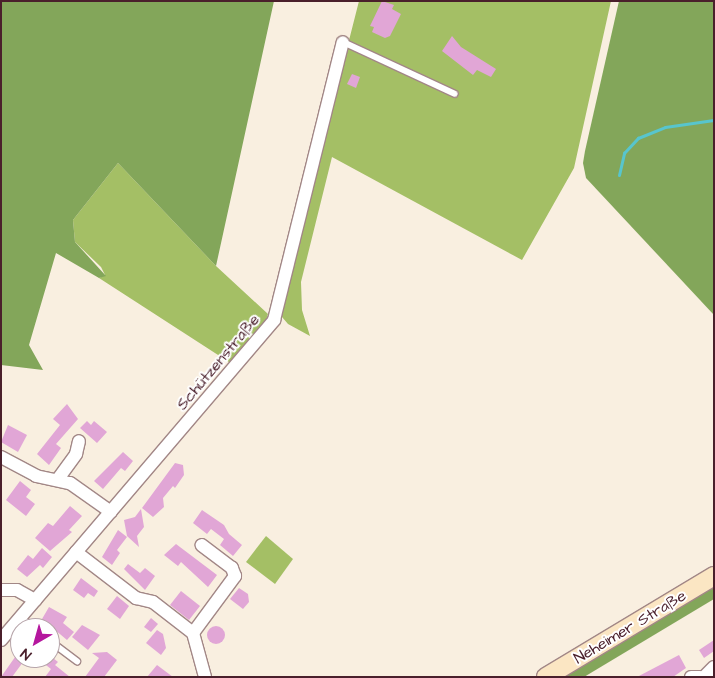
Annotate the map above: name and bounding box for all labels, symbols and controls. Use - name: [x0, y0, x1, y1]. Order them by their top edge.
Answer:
- street label: Schützenstraße: [172, 310, 264, 414]
- street label: Neheimer Straße: [570, 586, 690, 668]
- north arrow: [10, 618, 60, 668]
- text: N: [17, 643, 36, 665]

